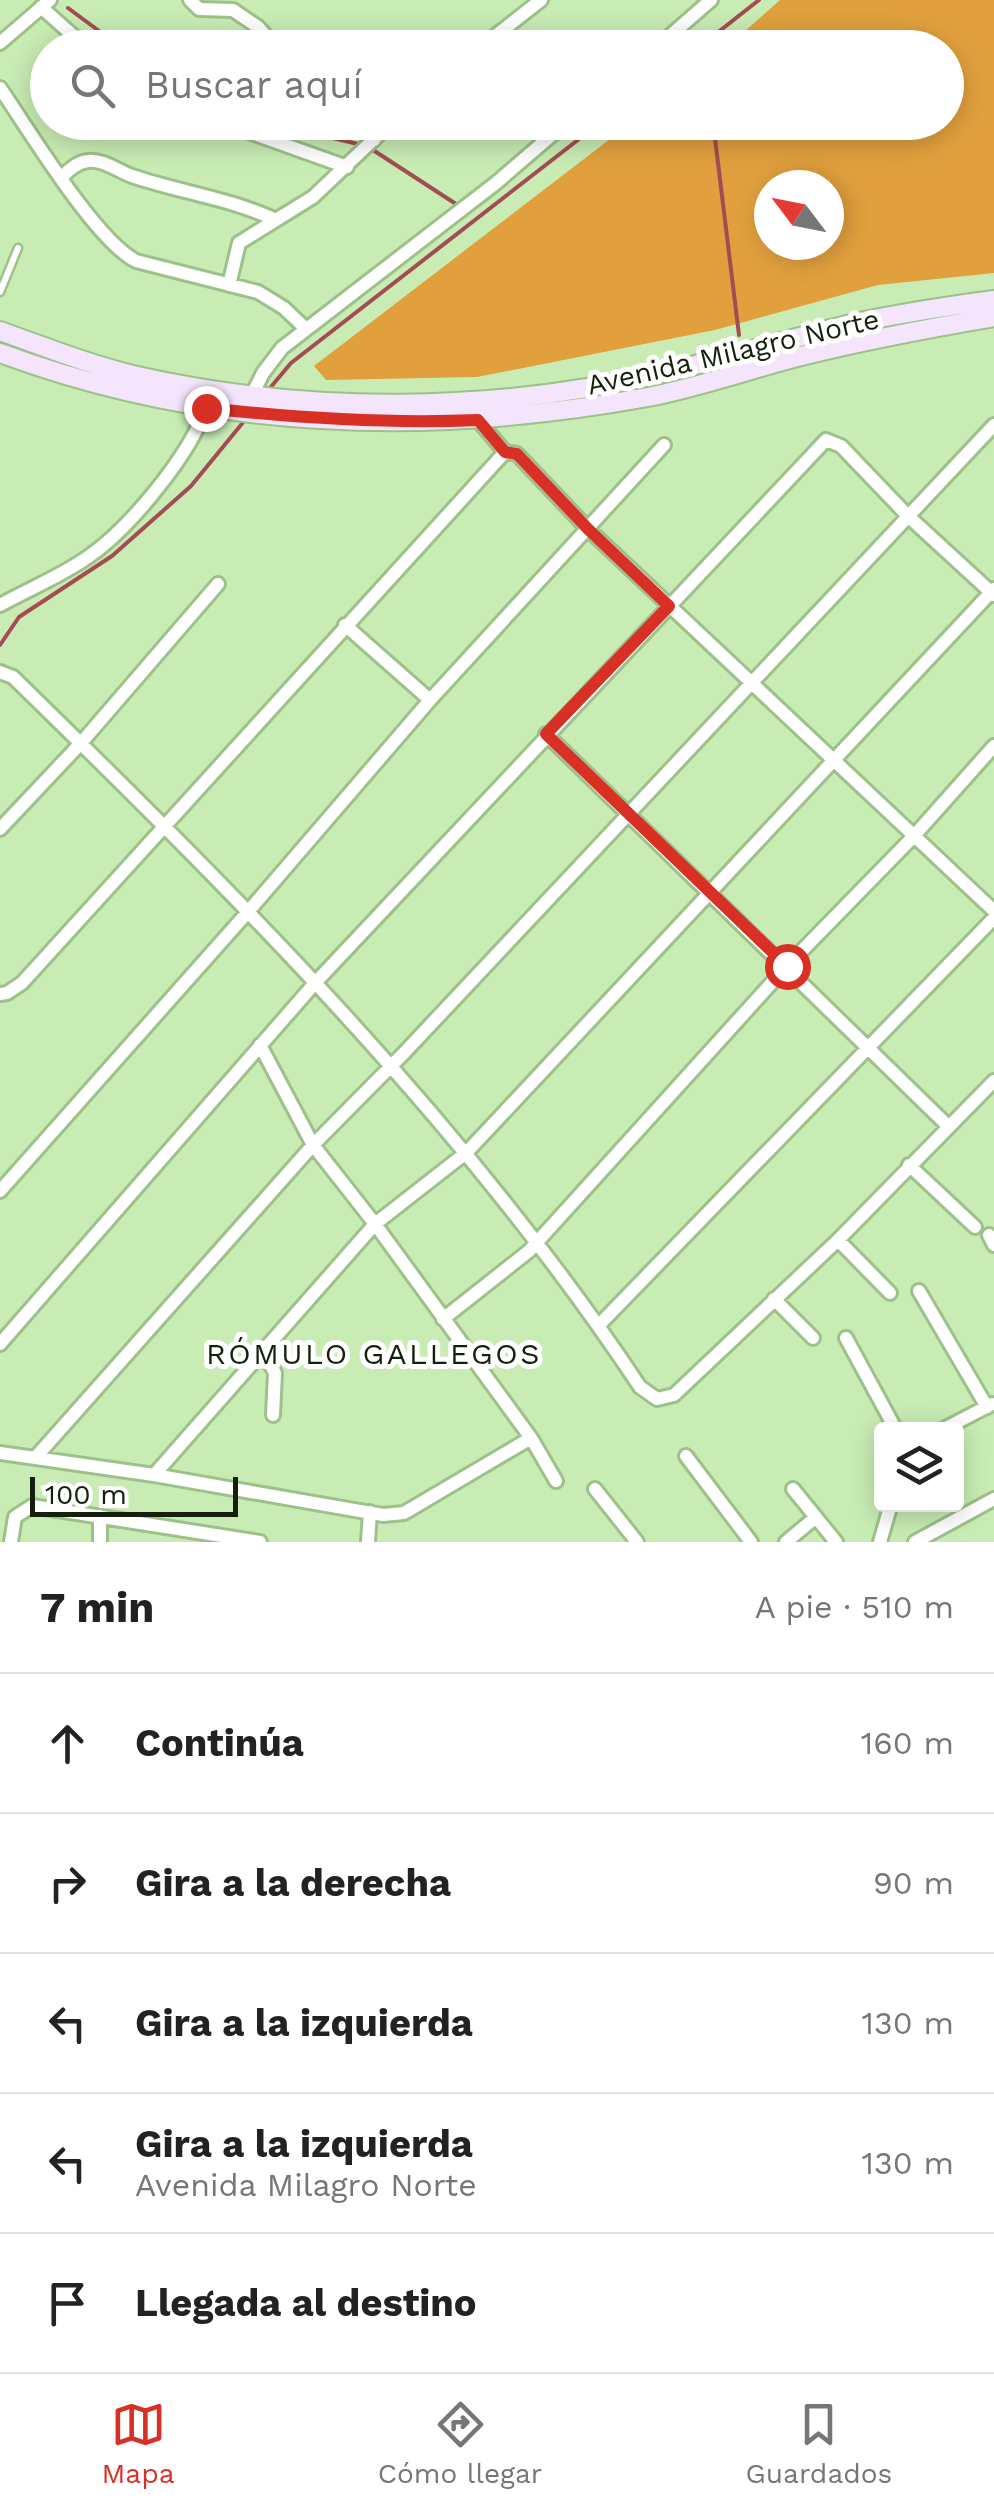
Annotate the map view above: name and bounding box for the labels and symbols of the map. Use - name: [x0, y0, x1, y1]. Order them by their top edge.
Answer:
- north arrow: [754, 170, 844, 260]
- street label: Avenida Milagro Norte: [584, 302, 882, 402]
- route end: [184, 386, 230, 432]
- route start: [765, 944, 811, 990]
- district label: RÓMULO GALLEGOS: [206, 1336, 542, 1371]
- scale bar: [30, 1472, 238, 1516]

